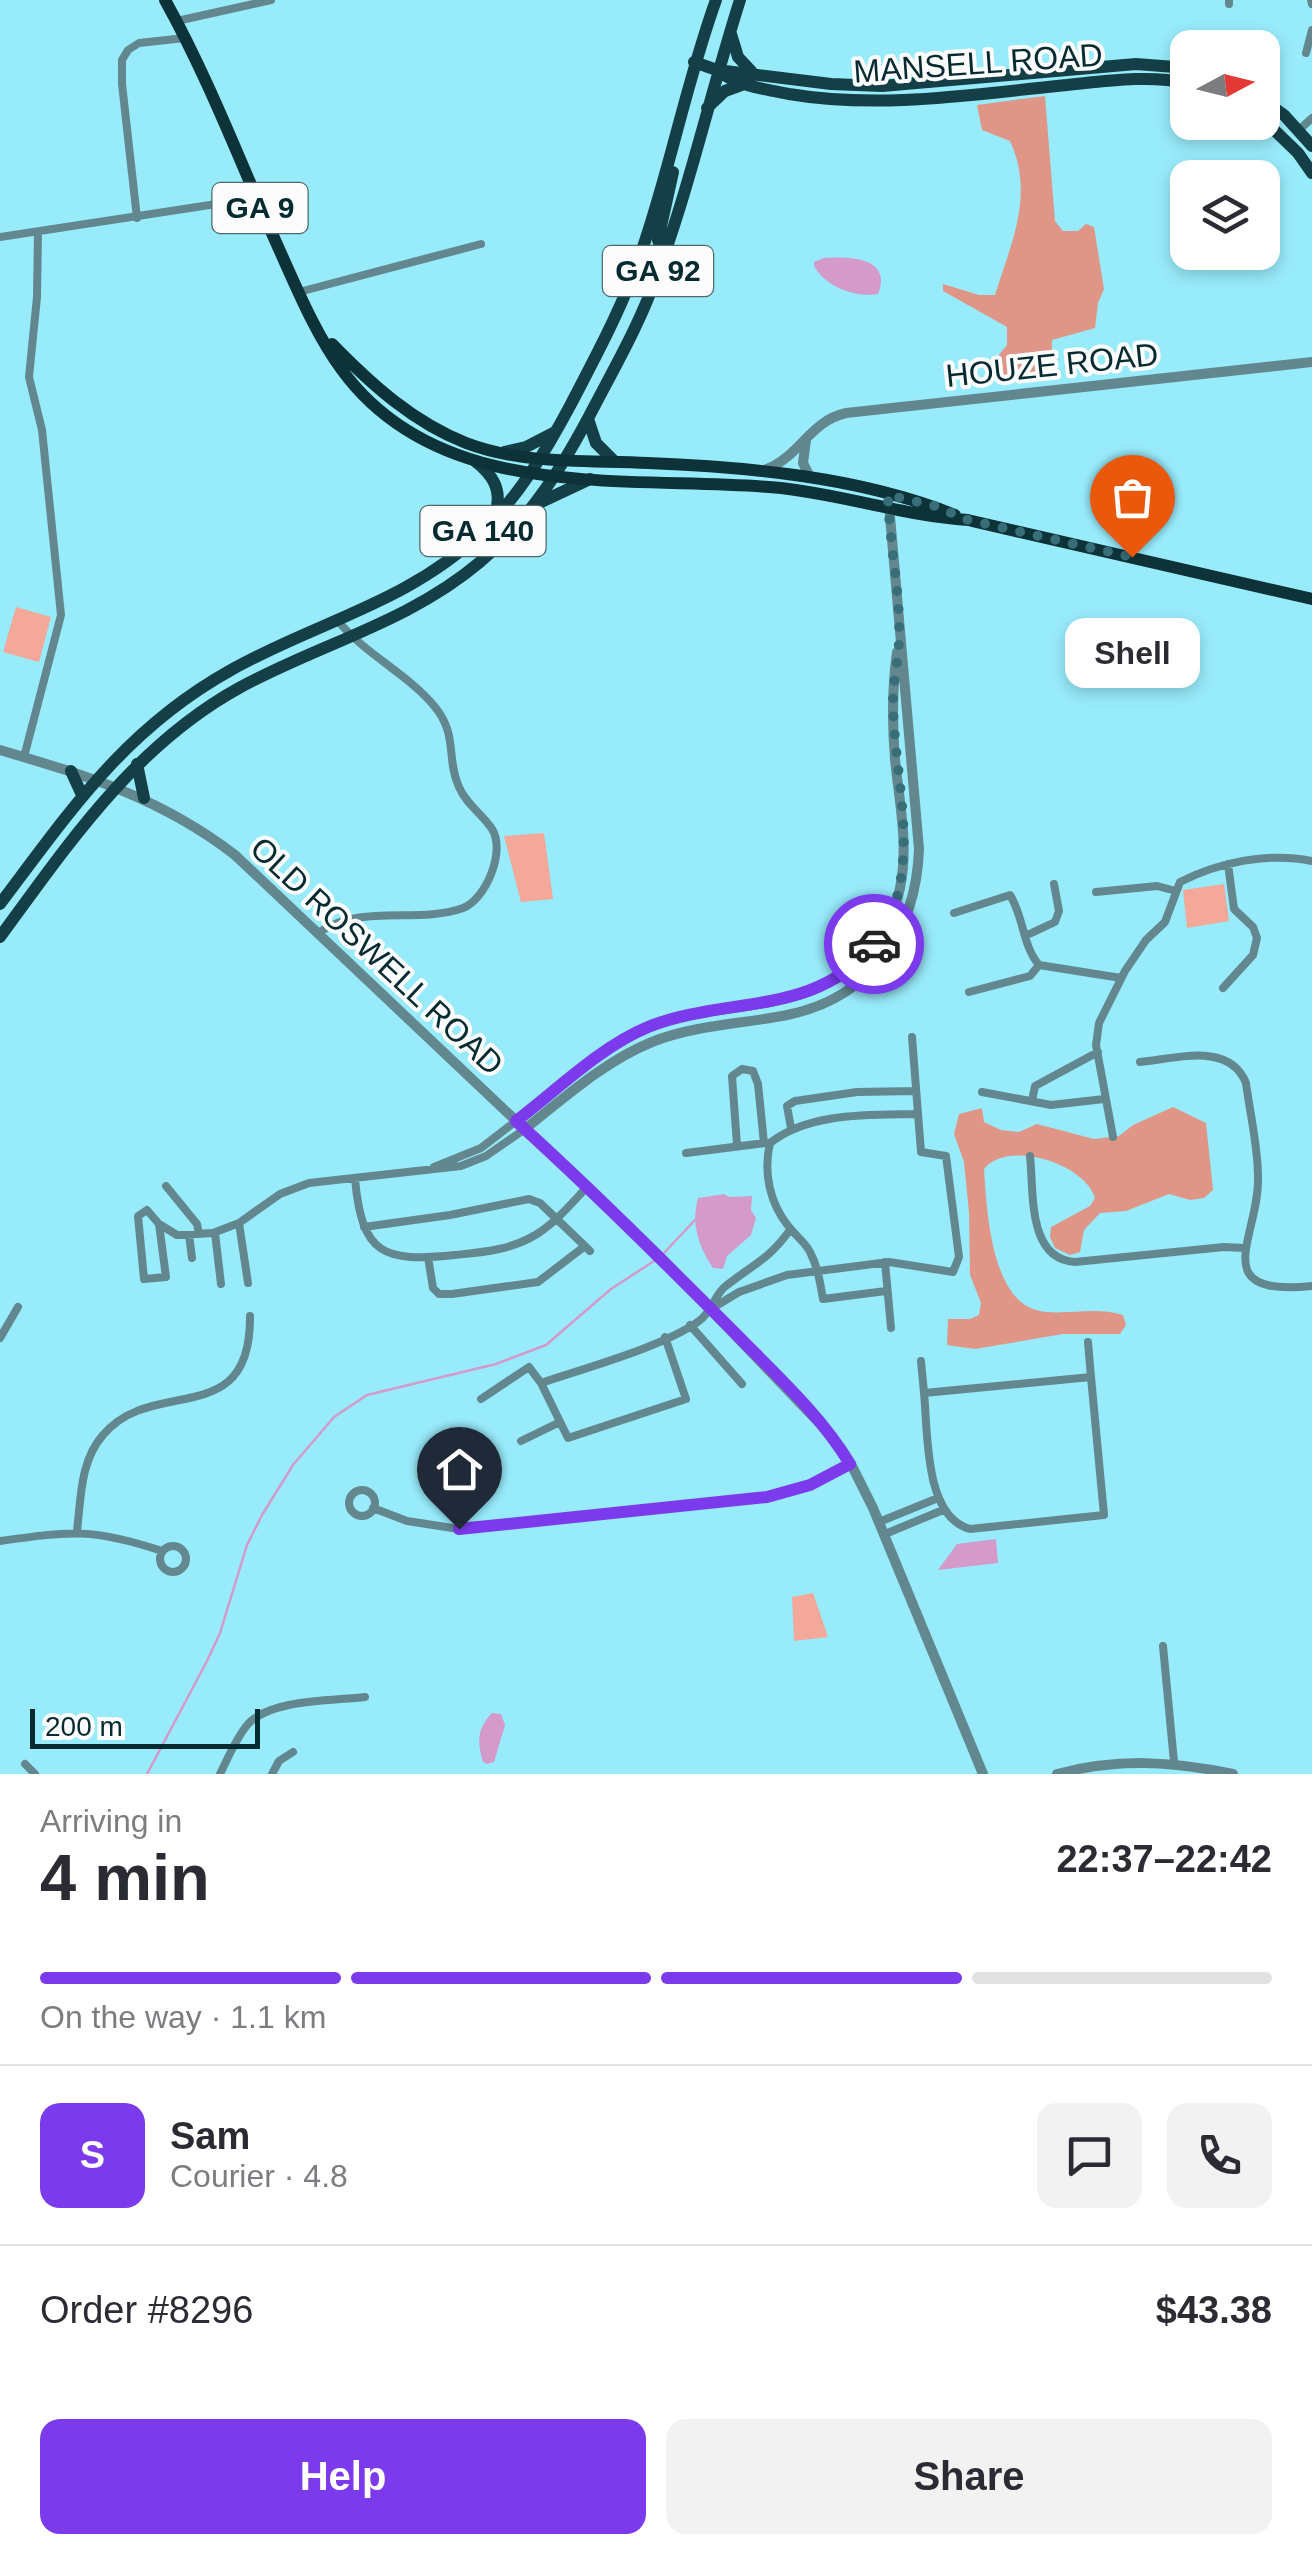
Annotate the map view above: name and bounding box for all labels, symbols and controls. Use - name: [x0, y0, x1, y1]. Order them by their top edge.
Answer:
- north arrow: [1170, 30, 1280, 140]
- map controls: [1170, 30, 1280, 270]
- street label: MANSELL ROAD: [852, 36, 1104, 90]
- button: layers: [1170, 160, 1280, 270]
- road number: GA 9: [212, 183, 308, 233]
- road number: GA 92: [603, 246, 713, 296]
- street label: HOUZE ROAD: [944, 336, 1160, 394]
- pin: [1090, 455, 1175, 558]
- icon: bag: [1105, 470, 1160, 525]
- road number: GA 140: [420, 506, 546, 556]
- callout: Shell: [1064, 617, 1200, 687]
- text: Shell: [1094, 635, 1171, 671]
- street label: OLD ROSWELL ROAD: [244, 830, 510, 1082]
- courier: [824, 894, 924, 994]
- icon: car: [847, 917, 902, 972]
- pin: [417, 1427, 502, 1530]
- icon: home: [432, 1442, 487, 1497]
- scale bar: [30, 1704, 260, 1748]
- text: 200 m: [45, 1711, 123, 1742]
- text: Arriving in: [40, 1803, 182, 1839]
- text: 22:37–22:42: [1056, 1838, 1272, 1880]
- text: 4 min: [40, 1841, 210, 1914]
- text: On the way · 1.1 km: [40, 1999, 326, 2035]
- button: chat: [1037, 2103, 1142, 2208]
- button: phone: [1167, 2103, 1272, 2208]
- text: Sam: [170, 2115, 250, 2157]
- text: S: [80, 2134, 105, 2176]
- text: Courier · 4.8: [170, 2158, 348, 2194]
- text: Order #8296: [40, 2289, 253, 2331]
- text: $43.38: [1156, 2289, 1272, 2331]
- button: Help: [40, 2419, 646, 2534]
- button: Share: [666, 2419, 1272, 2534]

